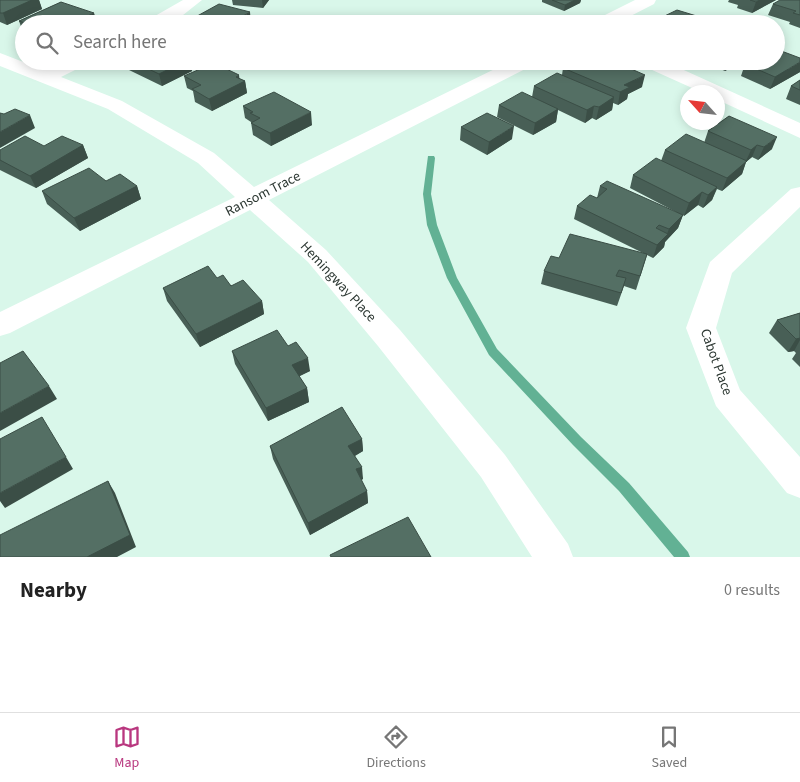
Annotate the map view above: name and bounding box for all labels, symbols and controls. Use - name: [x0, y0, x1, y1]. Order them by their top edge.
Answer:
- search box: [15, 15, 785, 70]
- icon: search: [33, 29, 61, 57]
- text: Search here: [73, 29, 167, 56]
- north arrow: [680, 85, 725, 130]
- street label: Ransom Trace: [222, 166, 304, 222]
- street label: Hemingway Place: [295, 237, 381, 327]
- street label: Cabot Place: [695, 326, 737, 398]
- text: Nearby: [20, 575, 87, 605]
- text: 0 results: [724, 579, 780, 601]
- tab: Map: [113, 723, 141, 773]
- tab: Directions: [367, 723, 426, 773]
- tab: Saved: [651, 723, 687, 773]

